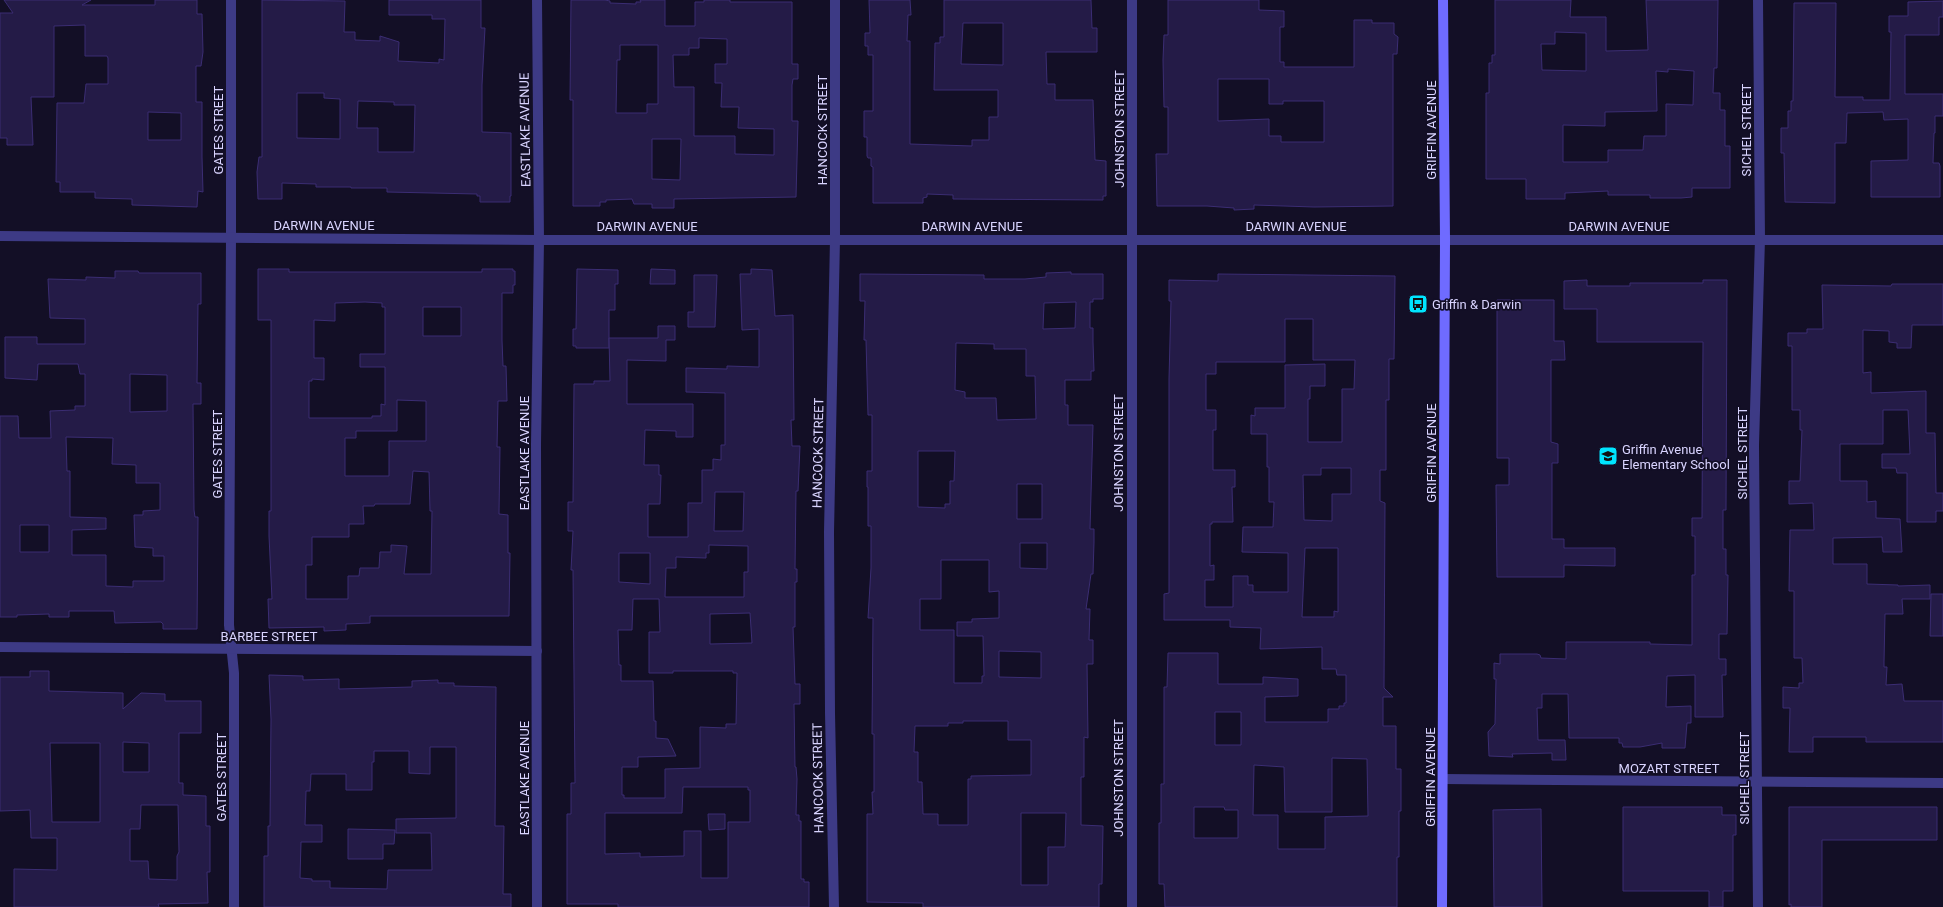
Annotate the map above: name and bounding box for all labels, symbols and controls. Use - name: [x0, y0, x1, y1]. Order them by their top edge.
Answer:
- street label: JOHNSTON STREET: [1112, 70, 1127, 188]
- street label: EASTLAKE AVENUE: [517, 73, 533, 187]
- street label: HANCOCK STREET: [815, 74, 830, 185]
- street label: GRIFFIN AVENUE: [1424, 80, 1439, 180]
- street label: SICHEL STREET: [1739, 83, 1754, 176]
- street label: GATES STREET: [211, 85, 226, 174]
- street label: DARWIN AVENUE: [273, 218, 375, 233]
- street label: DARWIN AVENUE: [596, 219, 698, 234]
- street label: DARWIN AVENUE: [921, 219, 1023, 234]
- street label: DARWIN AVENUE: [1245, 219, 1347, 234]
- street label: DARWIN AVENUE: [1568, 219, 1670, 234]
- bus stop icon: Griffin & Darwin: [1407, 293, 1429, 315]
- place label: Griffin & Darwin: [1432, 297, 1521, 312]
- street label: JOHNSTON STREET: [1111, 394, 1126, 512]
- street label: EASTLAKE AVENUE: [517, 396, 532, 510]
- street label: HANCOCK STREET: [810, 397, 826, 508]
- street label: GRIFFIN AVENUE: [1424, 403, 1439, 503]
- street label: SICHEL STREET: [1735, 406, 1750, 499]
- street label: GATES STREET: [210, 409, 225, 498]
- place label: Griffin Avenue Elementary School: [1622, 442, 1730, 472]
- school or university icon: Griffin Avenue Elementary School: [1597, 445, 1619, 467]
- street label: BARBEE STREET: [221, 629, 318, 644]
- street label: JOHNSTON STREET: [1111, 719, 1126, 837]
- street label: EASTLAKE AVENUE: [517, 721, 532, 835]
- street label: HANCOCK STREET: [810, 722, 826, 833]
- street label: GRIFFIN AVENUE: [1423, 727, 1438, 827]
- street label: SICHEL STREET: [1737, 731, 1752, 824]
- street label: GATES STREET: [214, 732, 229, 821]
- street label: MOZART STREET: [1619, 761, 1720, 776]

